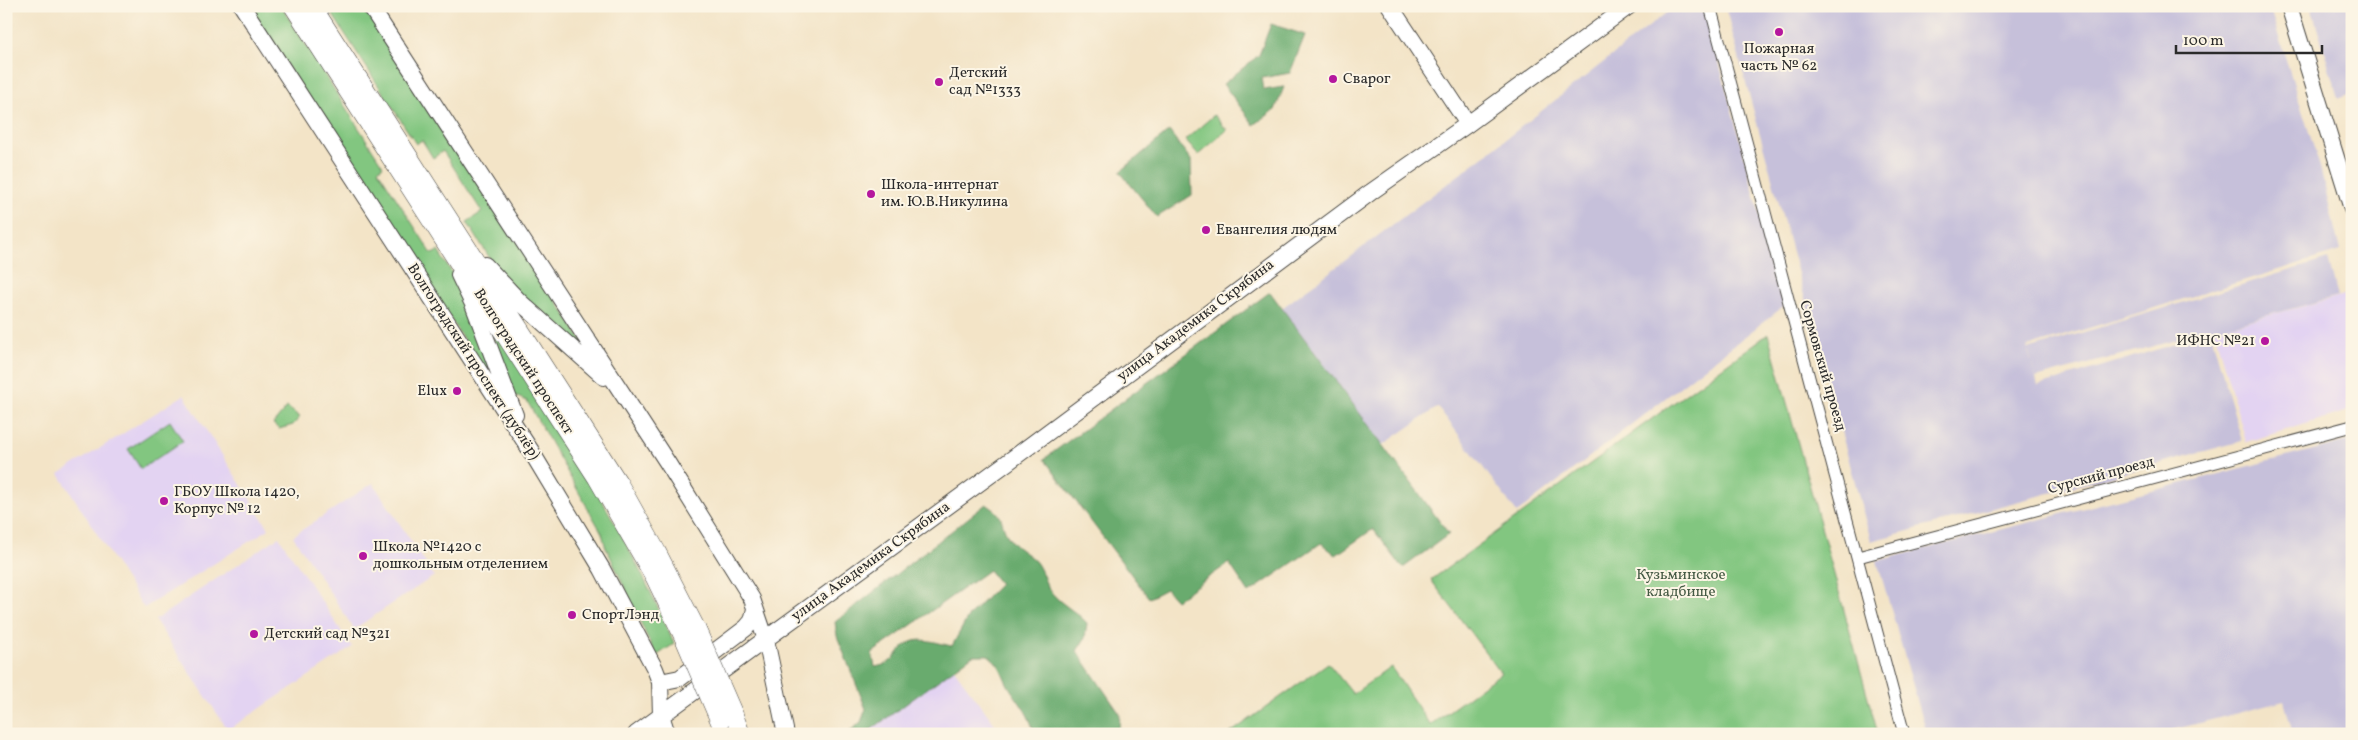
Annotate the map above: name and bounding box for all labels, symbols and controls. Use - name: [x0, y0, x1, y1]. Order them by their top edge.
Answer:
- scale bar: [2176, 22, 2322, 54]
- marker: Пожарная часть № 62: [1773, 26, 1785, 38]
- text: 100 m: [2183, 31, 2223, 52]
- place label: Пожарная часть № 62: [1741, 39, 1817, 77]
- place label: Детский сад №1333: [949, 63, 1021, 101]
- place label: Сварог: [1343, 69, 1391, 90]
- marker: Сварог: [1327, 73, 1339, 85]
- marker: Детский сад №1333: [933, 76, 945, 88]
- place label: Школа-интернат им. Ю.В.Никулина: [881, 175, 1008, 213]
- marker: Школа-интернат им. Ю.В.Никулина: [865, 188, 877, 200]
- place label: Евангелия людям: [1216, 220, 1337, 241]
- marker: Евангелия людям: [1200, 224, 1212, 236]
- street label: улица Академика Скрябина: [1113, 255, 1279, 387]
- street label: Волгоградский проспект (дублёр): [403, 261, 543, 463]
- street label: Волгоградский проспект: [469, 286, 577, 438]
- street label: Сормовский проезд: [1793, 298, 1851, 434]
- place label: ИФНС №21: [2176, 331, 2255, 352]
- marker: ИФНС №21: [2259, 335, 2271, 347]
- place label: Elux: [417, 381, 447, 402]
- marker: Elux: [451, 385, 463, 397]
- street label: Сурский проезд: [2046, 452, 2157, 500]
- place label: ГБОУ Школа 1420, Корпус № 12: [174, 482, 300, 520]
- marker: ГБОУ Школа 1420, Корпус № 12: [158, 495, 170, 507]
- street label: улица Академика Скрябина: [787, 497, 955, 627]
- place label: Школа №1420 с дошкольным отделением: [373, 537, 548, 575]
- marker: Школа №1420 с дошкольным отделением: [357, 550, 369, 562]
- park label: Кузьминское кладбище: [1636, 565, 1726, 603]
- place label: СпортЛэнд: [582, 605, 660, 626]
- marker: СпортЛэнд: [566, 609, 578, 621]
- place label: Детский сад №321: [264, 624, 390, 645]
- marker: Детский сад №321: [248, 628, 260, 640]

